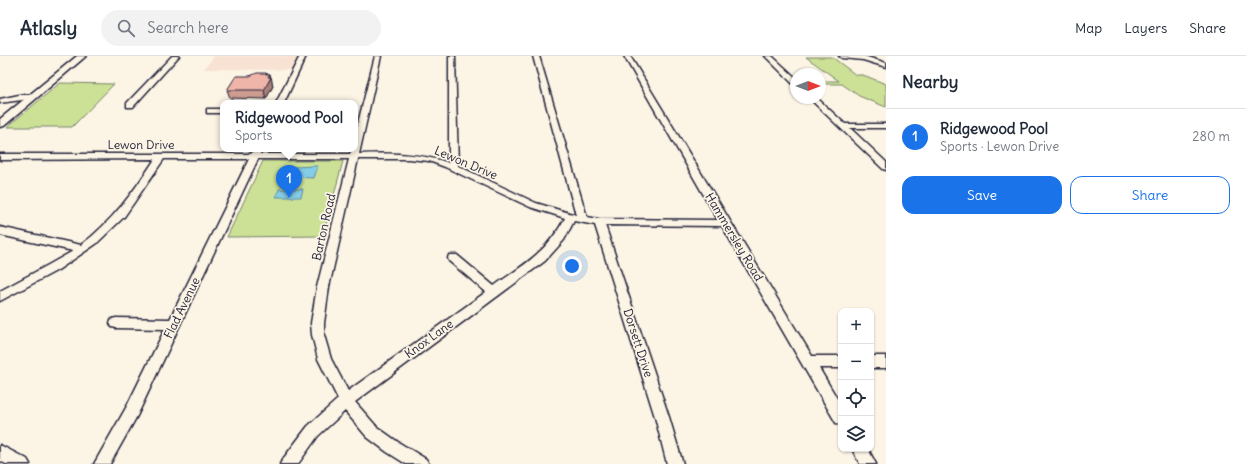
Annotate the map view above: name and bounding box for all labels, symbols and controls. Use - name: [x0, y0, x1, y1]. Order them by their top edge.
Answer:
- search box: [101, 10, 381, 46]
- text: Atlasly: [20, 16, 77, 40]
- icon: search: [115, 17, 137, 39]
- text: Search here: [147, 18, 229, 37]
- text: Map: [1075, 19, 1102, 37]
- text: Layers: [1124, 19, 1167, 37]
- text: Share: [1189, 19, 1226, 37]
- north arrow: [790, 68, 826, 104]
- text: Nearby: [902, 71, 958, 93]
- popup: [220, 100, 358, 152]
- text: Ridgewood Pool: [235, 108, 343, 127]
- text: Ridgewood Pool: [940, 119, 1048, 138]
- text: Sports: [235, 127, 272, 144]
- text: 1: [912, 128, 918, 145]
- text: 280 m: [1192, 128, 1230, 145]
- street label: Lewon Drive: [108, 137, 175, 152]
- text: Sports · Lewon Drive: [940, 138, 1059, 155]
- street label: Lewon Drive: [432, 143, 500, 183]
- pin: 1: [276, 165, 302, 198]
- button: Save: [902, 176, 1062, 214]
- button: Share: [1070, 176, 1230, 214]
- street label: Hammersley Road: [702, 190, 767, 284]
- street label: Barton Road: [309, 192, 339, 262]
- your location: [562, 256, 582, 276]
- street label: Flad Avenue: [160, 275, 203, 341]
- street label: Dorsett Drive: [620, 307, 657, 379]
- map controls: [838, 308, 874, 452]
- button: +: [838, 308, 874, 344]
- street label: Knox Lane: [401, 316, 456, 361]
- button: −: [838, 344, 874, 380]
- button: locate: [838, 380, 874, 416]
- button: layers: [838, 416, 874, 452]

